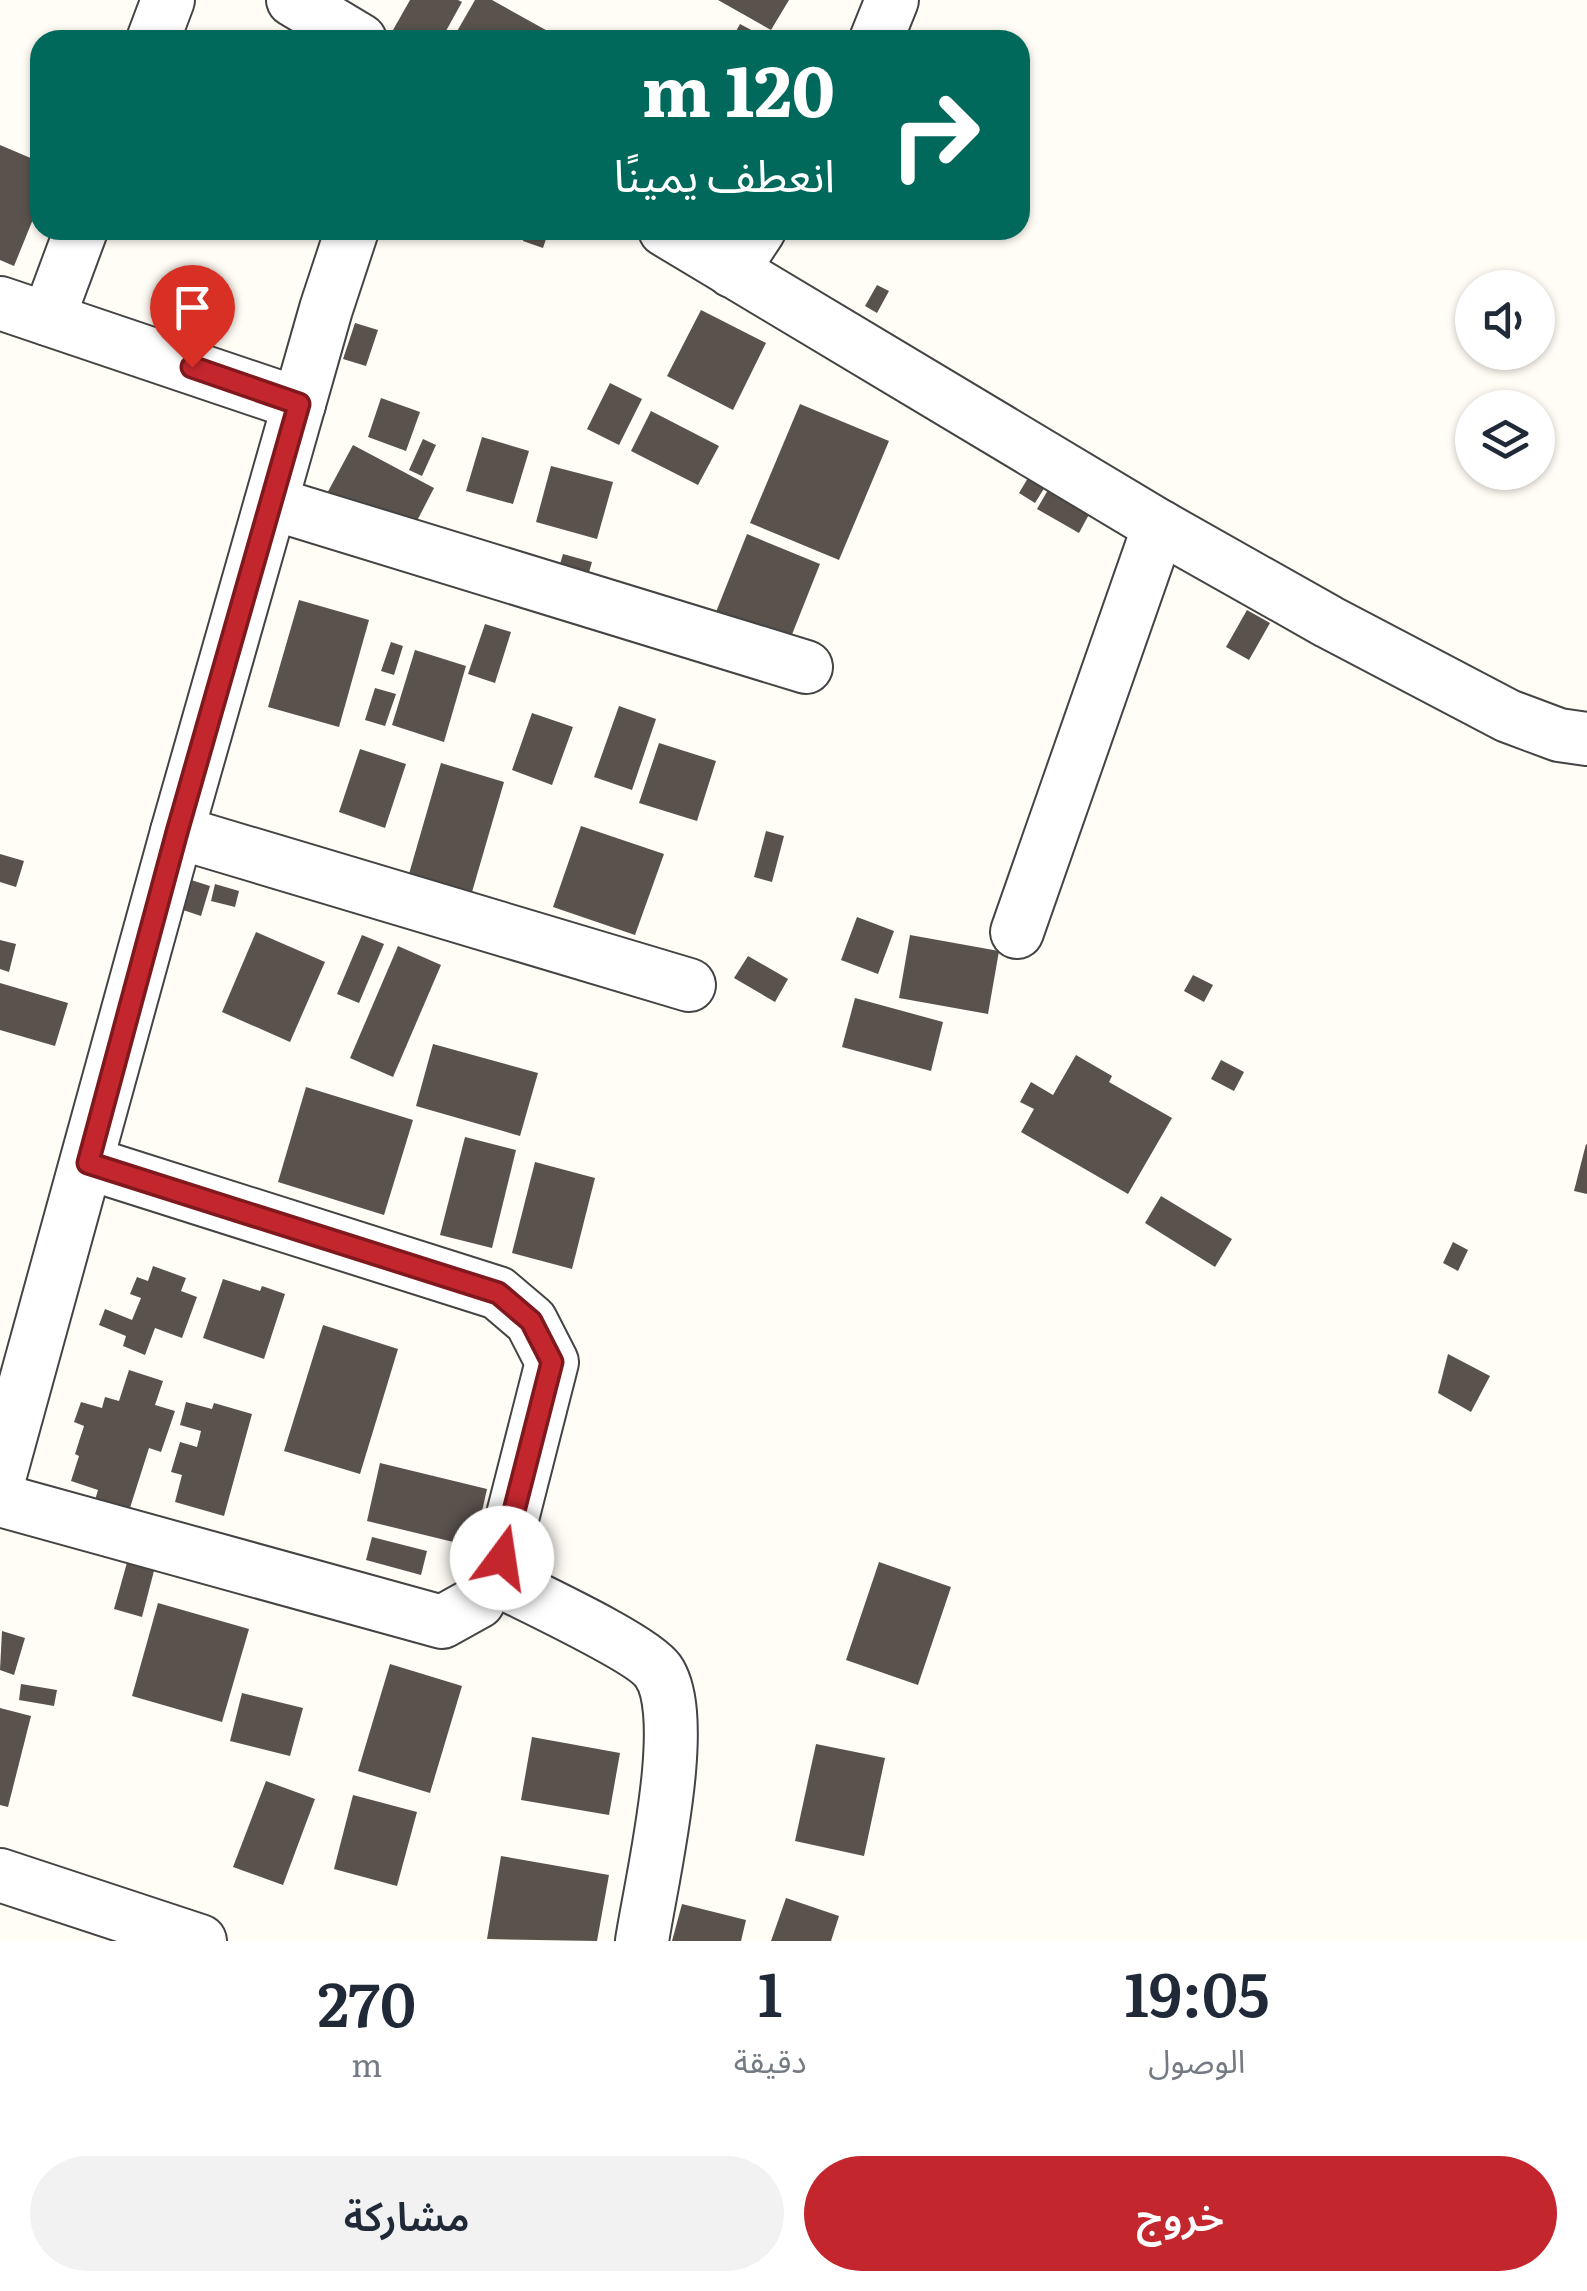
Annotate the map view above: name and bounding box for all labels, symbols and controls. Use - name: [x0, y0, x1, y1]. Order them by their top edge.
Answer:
- text: 120 m: [642, 35, 835, 139]
- icon: right: [870, 70, 1000, 200]
- text: انعطف يمينًا: [614, 139, 835, 206]
- pin: [150, 265, 235, 368]
- map controls: [1455, 270, 1555, 490]
- button: sound: [1455, 270, 1555, 370]
- icon: arrive: [165, 280, 220, 335]
- button: layers: [1455, 390, 1555, 490]
- position arrow: [450, 1506, 554, 1610]
- text: 1: [758, 1946, 782, 2035]
- text: 19:05: [1124, 1946, 1269, 2035]
- text: 270: [318, 1956, 416, 2045]
- text: دقيقة: [734, 2035, 807, 2083]
- text: الوصول: [1148, 2035, 1245, 2083]
- text: m: [351, 2039, 382, 2087]
- button: مشاركة: [30, 2156, 784, 2271]
- button: خروج: [804, 2156, 1557, 2271]

